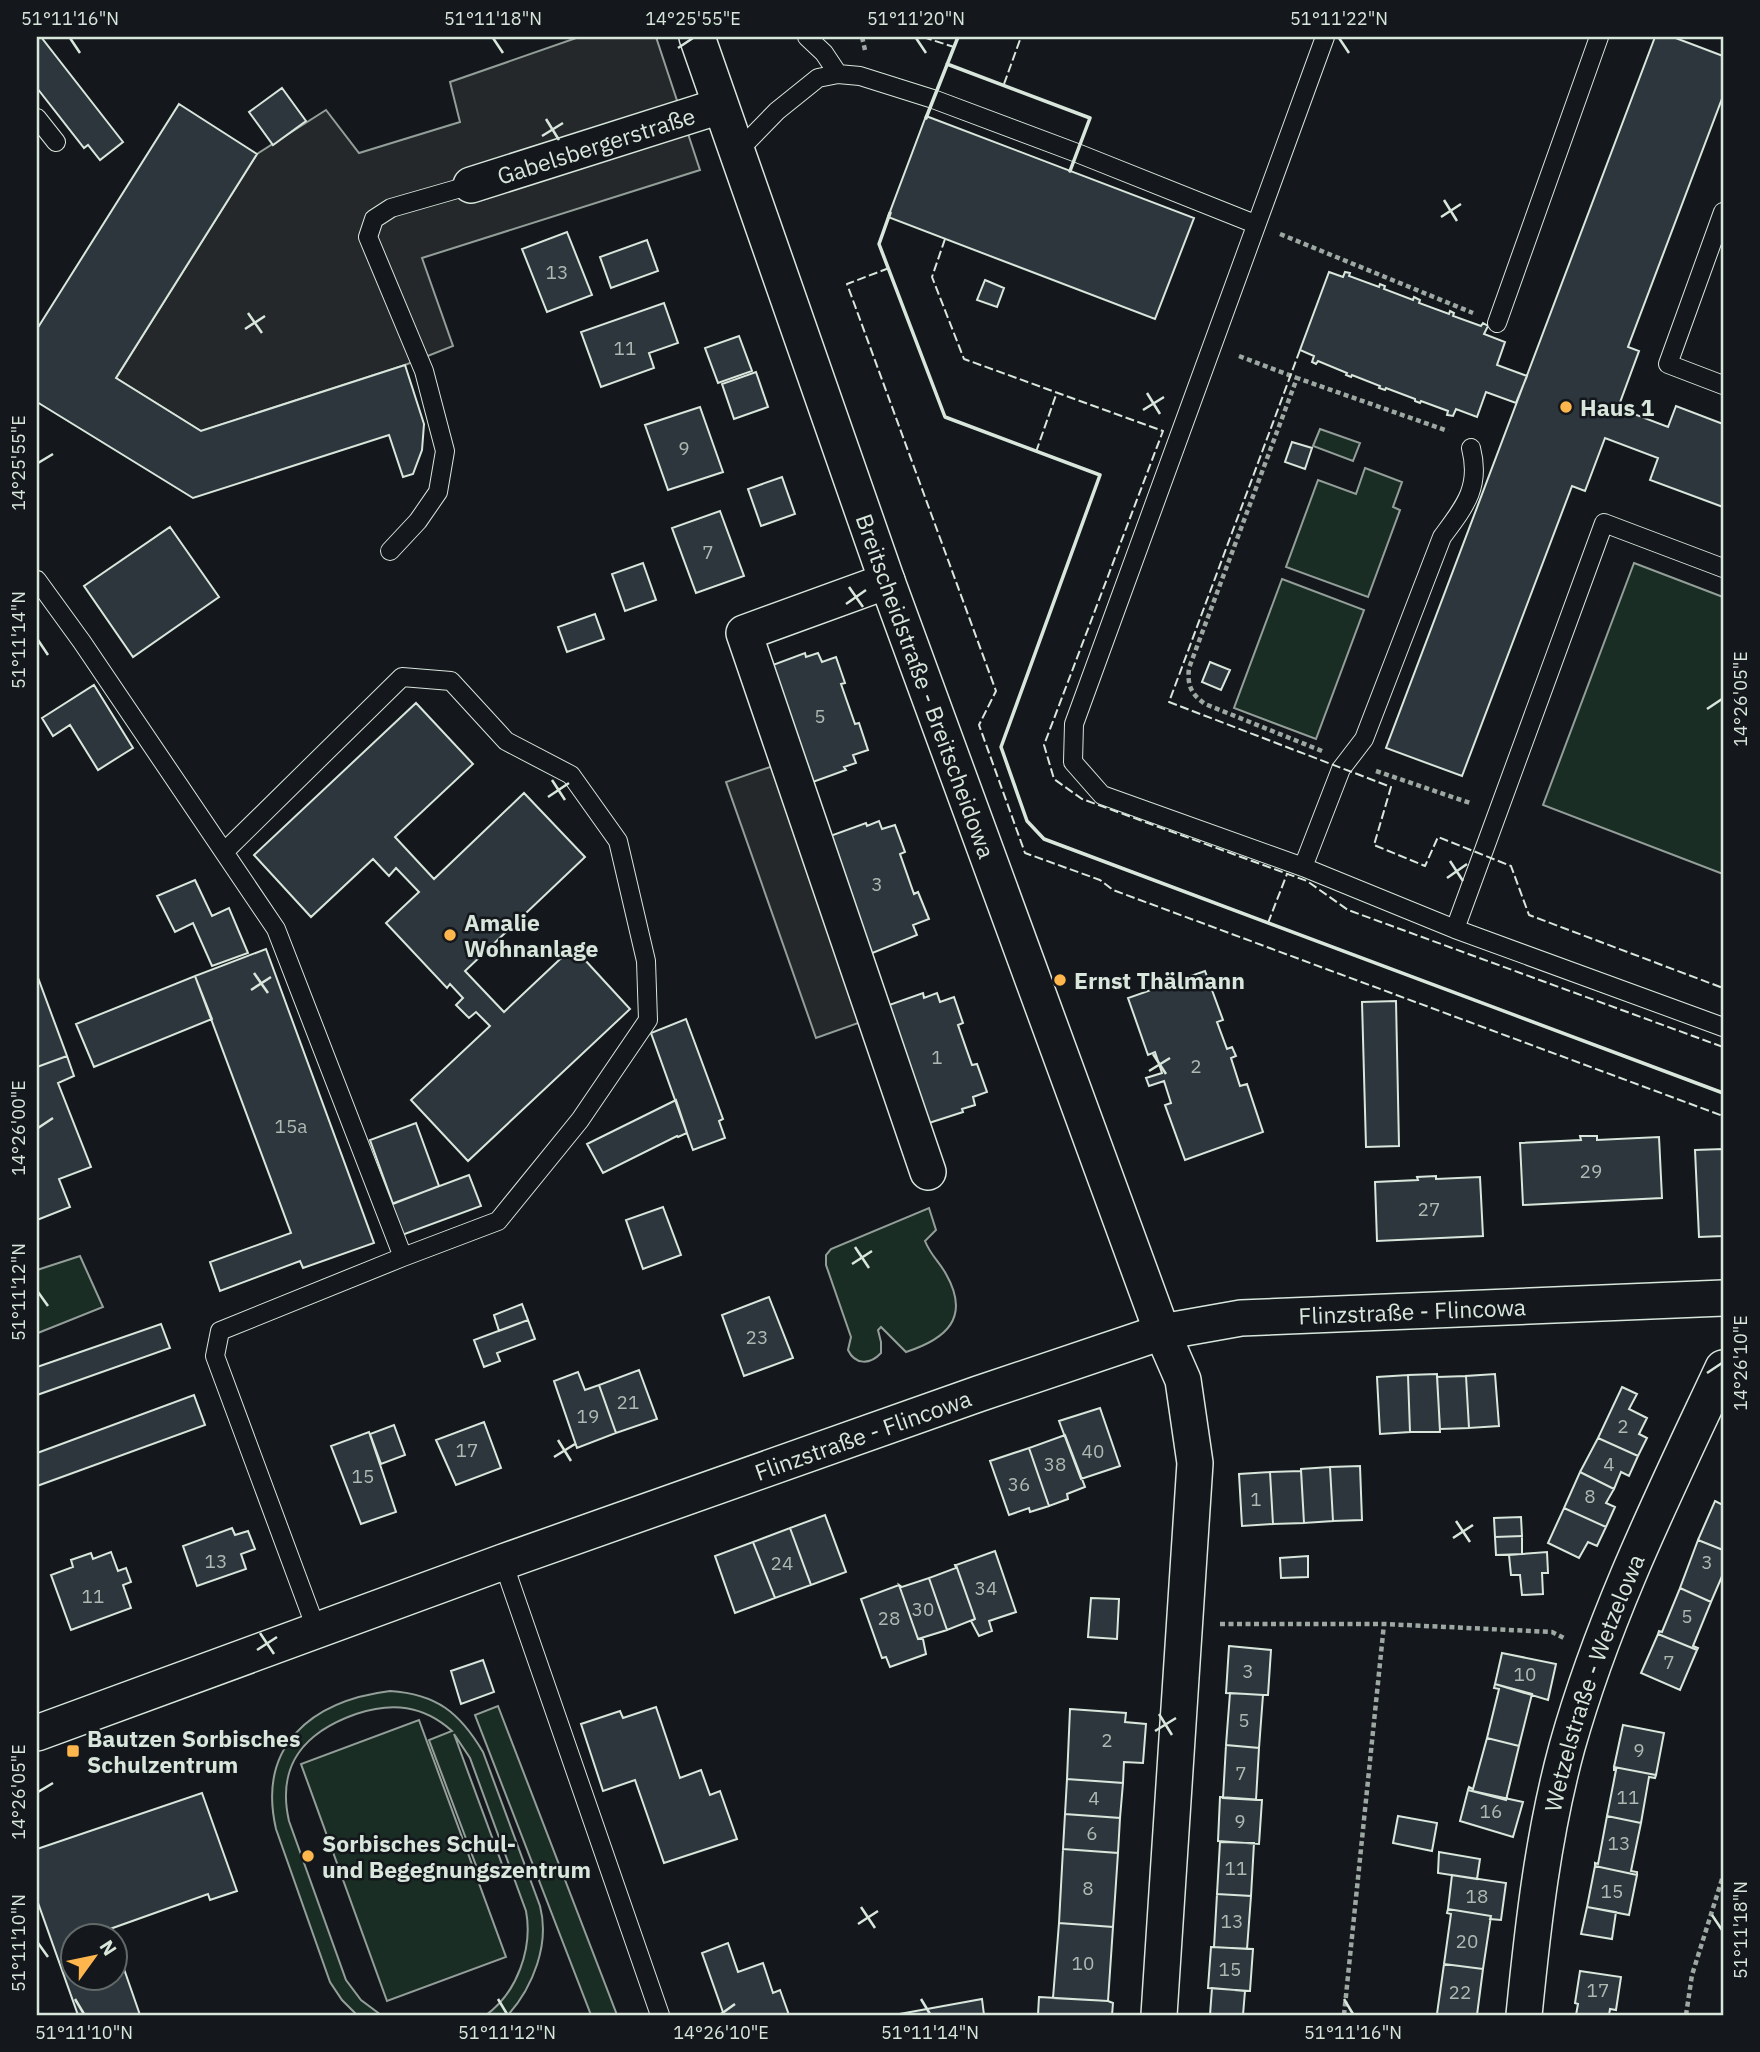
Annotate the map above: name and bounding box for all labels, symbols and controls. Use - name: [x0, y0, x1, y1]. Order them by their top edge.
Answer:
- text: 51°11'16"N: [21, 7, 119, 30]
- text: 51°11'18"N: [444, 7, 542, 30]
- text: 14°25'55"E: [645, 7, 741, 30]
- text: 51°11'20"N: [867, 7, 965, 30]
- text: 51°11'22"N: [1290, 7, 1388, 30]
- street label: Gabelsbergerstraße: [493, 100, 699, 191]
- house number: 13: [546, 260, 568, 284]
- house number: 11: [614, 336, 636, 360]
- place label: Haus 1: [1580, 392, 1654, 422]
- marker: Haus 1: [1558, 399, 1574, 415]
- text: 14°25'55"E: [7, 415, 30, 511]
- house number: 9: [678, 436, 690, 460]
- street label: Breitscheidstraße - Breitscheidowa: [850, 509, 1002, 862]
- house number: 7: [702, 540, 714, 564]
- text: 51°11'14"N: [7, 591, 30, 689]
- text: 14°26'05"E: [1729, 651, 1752, 747]
- house number: 5: [814, 704, 826, 728]
- house number: 3: [871, 872, 883, 896]
- place label: Amalie Wohnanlage: [464, 907, 599, 963]
- marker: Amalie Wohnanlage: [442, 927, 458, 943]
- place label: Ernst Thälmann: [1074, 965, 1245, 995]
- marker: Ernst Thälmann: [1052, 972, 1068, 988]
- house number: 1: [931, 1045, 943, 1069]
- house number: 2: [1190, 1054, 1202, 1078]
- text: 14°26'00"E: [7, 1080, 30, 1176]
- house number: 15a: [275, 1114, 307, 1138]
- house number: 29: [1580, 1159, 1602, 1183]
- house number: 27: [1418, 1197, 1440, 1221]
- text: 51°11'12"N: [7, 1243, 30, 1341]
- street label: Flinzstraße - Flincowa: [1298, 1291, 1527, 1331]
- text: 14°26'10"E: [1729, 1315, 1752, 1411]
- house number: 23: [746, 1325, 768, 1349]
- street label: Flinzstraße - Flincowa: [750, 1383, 975, 1487]
- house number: 21: [617, 1390, 639, 1414]
- house number: 19: [577, 1404, 599, 1428]
- house number: 2: [1617, 1414, 1629, 1438]
- house number: 17: [456, 1438, 478, 1462]
- house number: 40: [1082, 1439, 1104, 1463]
- house number: 38: [1044, 1452, 1066, 1476]
- house number: 4: [1603, 1452, 1615, 1476]
- house number: 15: [352, 1464, 374, 1488]
- house number: 36: [1008, 1472, 1030, 1496]
- house number: 8: [1584, 1484, 1596, 1508]
- house number: 1: [1250, 1487, 1262, 1511]
- house number: 13: [205, 1549, 227, 1573]
- street label: Wetzelstraße - Wetzelowa: [1537, 1549, 1651, 1814]
- house number: 3: [1701, 1550, 1713, 1574]
- house number: 24: [771, 1551, 793, 1575]
- house number: 34: [975, 1576, 997, 1600]
- house number: 11: [82, 1584, 104, 1608]
- house number: 30: [912, 1597, 934, 1621]
- house number: 5: [1681, 1604, 1693, 1628]
- house number: 28: [878, 1606, 900, 1630]
- house number: 7: [1663, 1650, 1675, 1674]
- house number: 3: [1242, 1659, 1254, 1683]
- house number: 10: [1514, 1662, 1536, 1686]
- house number: 5: [1238, 1708, 1250, 1732]
- place label: Bautzen Sorbisches Schulzentrum: [87, 1723, 301, 1779]
- house number: 2: [1101, 1728, 1113, 1752]
- house number: 9: [1633, 1738, 1645, 1762]
- marker: Bautzen Sorbisches Schulzentrum: [65, 1743, 81, 1759]
- text: 14°26'05"E: [7, 1744, 30, 1840]
- house number: 7: [1235, 1761, 1247, 1785]
- house number: 11: [1617, 1785, 1639, 1809]
- house number: 4: [1088, 1786, 1100, 1810]
- house number: 16: [1480, 1799, 1502, 1823]
- house number: 9: [1234, 1809, 1246, 1833]
- house number: 6: [1086, 1821, 1098, 1845]
- place label: Sorbisches Schul- und Begegnungszentrum: [322, 1828, 591, 1884]
- house number: 13: [1608, 1831, 1630, 1855]
- marker: Sorbisches Schul- und Begegnungszentrum: [300, 1848, 316, 1864]
- house number: 11: [1225, 1856, 1247, 1880]
- house number: 8: [1082, 1876, 1094, 1900]
- house number: 15: [1601, 1879, 1623, 1903]
- text: 51°11'18"N: [1729, 1881, 1752, 1979]
- house number: 18: [1466, 1884, 1488, 1908]
- text: 51°11'10"N: [7, 1894, 30, 1992]
- house number: 13: [1221, 1909, 1243, 1933]
- north arrow: [60, 1923, 130, 1993]
- house number: 20: [1456, 1929, 1478, 1953]
- text: N: [94, 1935, 122, 1960]
- house number: 10: [1072, 1951, 1094, 1975]
- house number: 15: [1219, 1957, 1241, 1981]
- house number: 17: [1587, 1978, 1609, 2002]
- house number: 22: [1449, 1980, 1471, 2004]
- text: 51°11'10"N: [35, 2021, 133, 2044]
- text: 51°11'12"N: [458, 2021, 556, 2044]
- text: 14°26'10"E: [673, 2021, 769, 2044]
- text: 51°11'14"N: [881, 2021, 979, 2044]
- text: 51°11'16"N: [1304, 2021, 1402, 2044]

